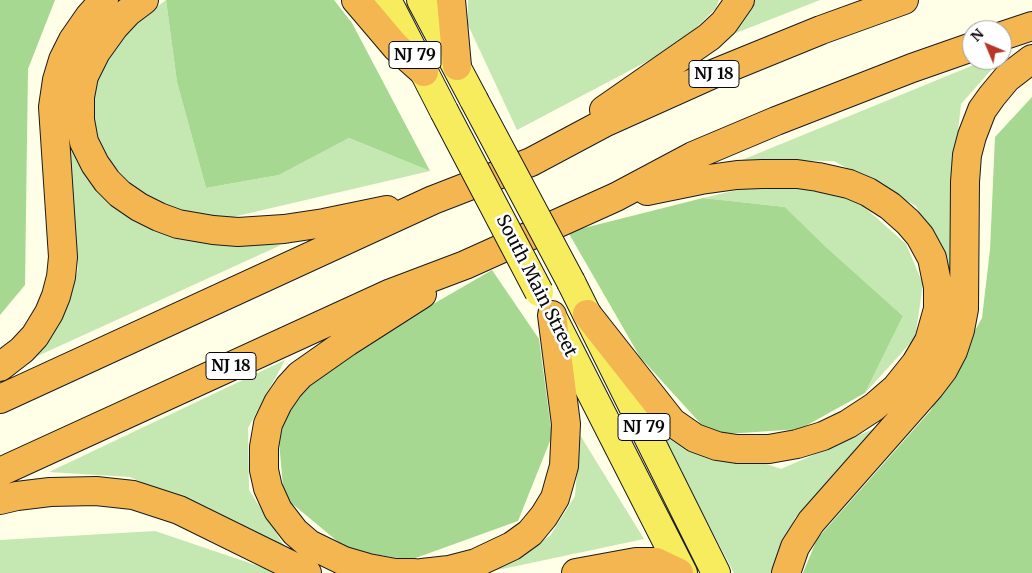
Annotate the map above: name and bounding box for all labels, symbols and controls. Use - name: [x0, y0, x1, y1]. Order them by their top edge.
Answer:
- north arrow: [962, 20, 1012, 70]
- text: N: [967, 25, 987, 45]
- road number: NJ 79: [389, 42, 441, 68]
- road number: NJ 18: [689, 61, 739, 88]
- street label: South Main Street: [491, 211, 581, 361]
- road number: NJ 18: [206, 352, 256, 380]
- road number: NJ 79: [618, 414, 670, 441]

